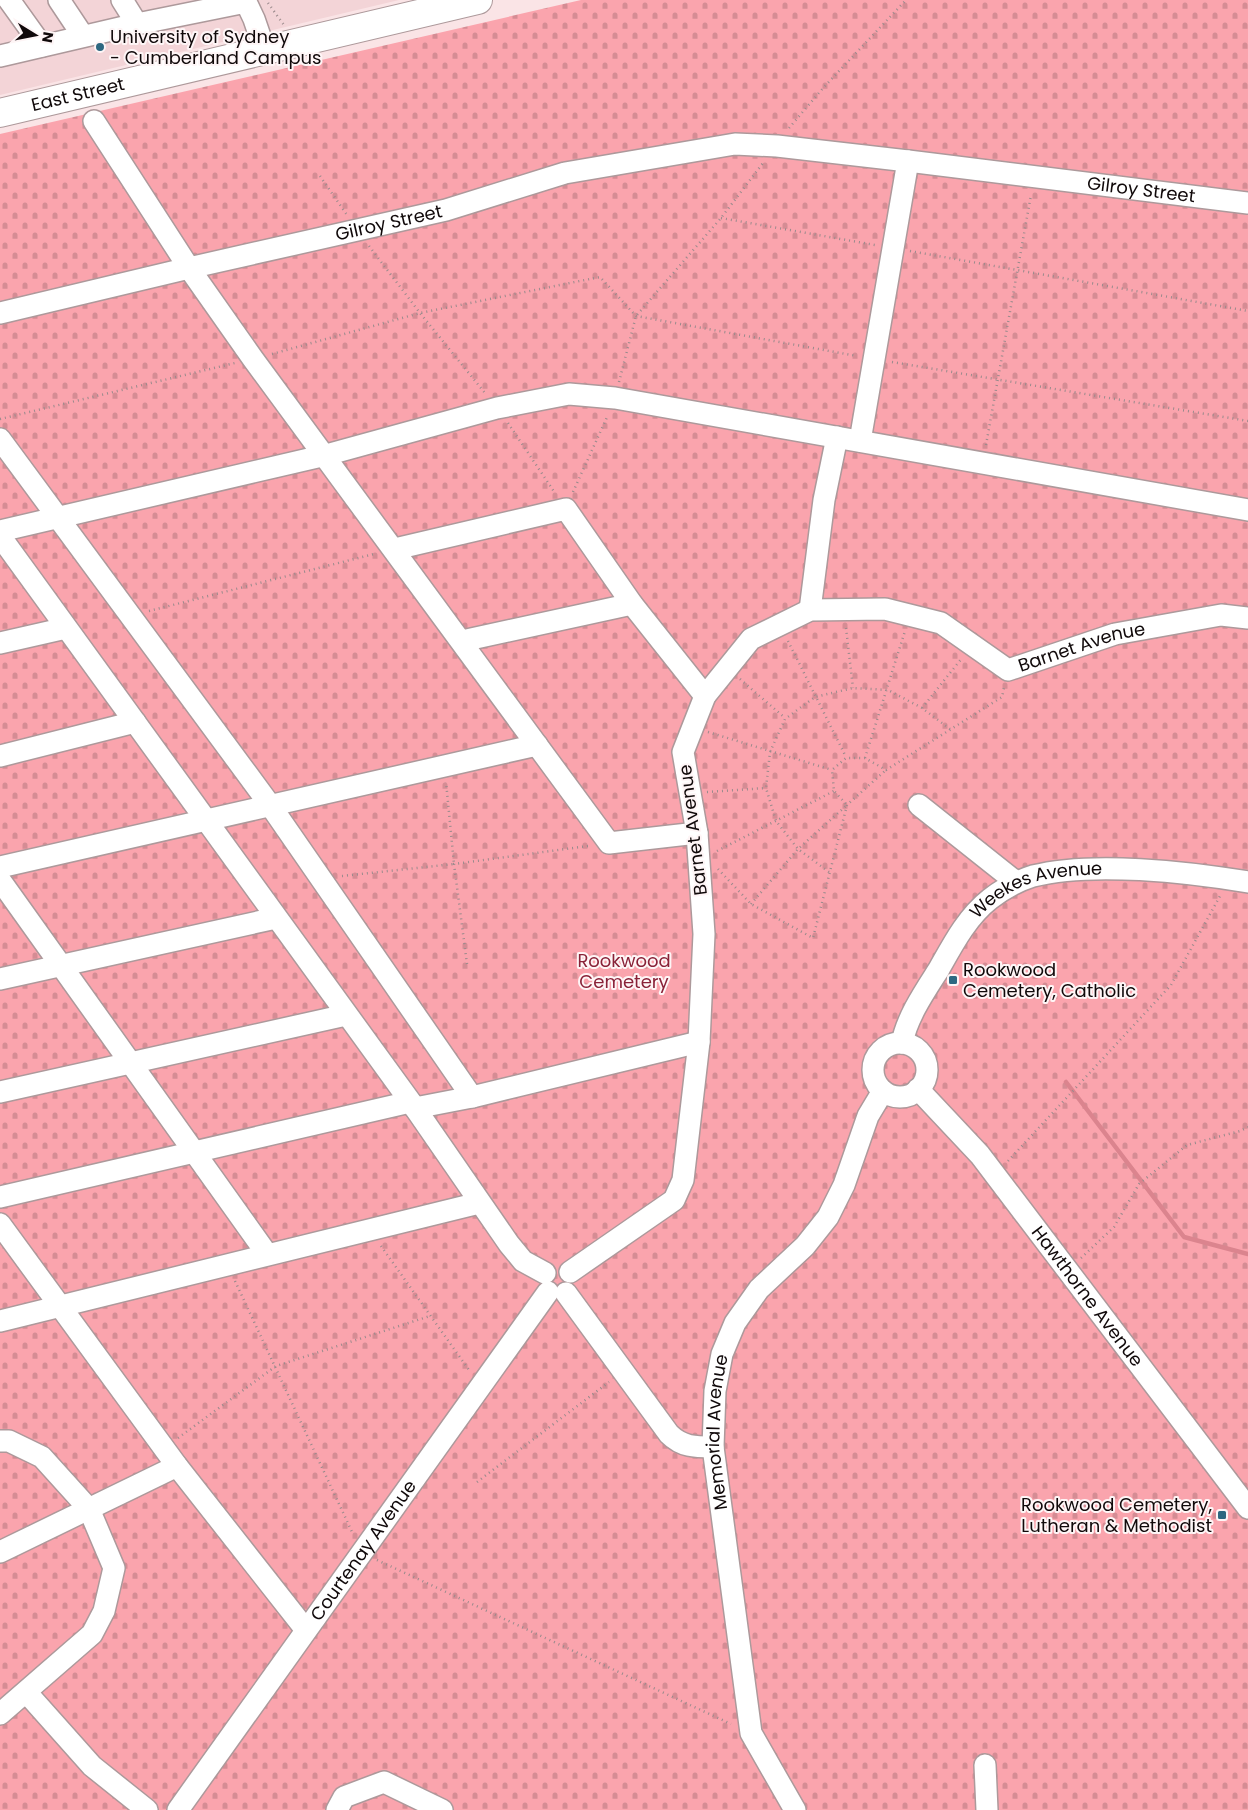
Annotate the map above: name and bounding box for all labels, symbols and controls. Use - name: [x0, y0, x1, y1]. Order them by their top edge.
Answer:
- north arrow: [10, 10, 60, 60]
- place label: University of Sydney - Cumberland Campus: [110, 24, 322, 70]
- text: N: [37, 30, 59, 44]
- marker: University of Sydney - Cumberland Campus: [94, 41, 106, 53]
- street label: East Street: [29, 71, 127, 117]
- street label: Gilroy Street: [1086, 170, 1197, 208]
- street label: Gilroy Street: [333, 198, 444, 247]
- street label: Barnet Avenue: [1015, 616, 1147, 678]
- street label: Barnet Avenue: [672, 763, 713, 897]
- street label: Weekes Avenue: [964, 856, 1102, 924]
- park label: Rookwood Cemetery: [577, 948, 671, 994]
- place label: Rookwood Cemetery, Catholic: [963, 957, 1136, 1003]
- marker: Rookwood Cemetery, Catholic: [947, 974, 959, 986]
- street label: Hawthorne Avenue: [1026, 1220, 1149, 1372]
- street label: Memorial Avenue: [700, 1352, 734, 1512]
- street label: Courtenay Avenue: [304, 1475, 422, 1626]
- place label: Rookwood Cemetery, Lutheran & Methodist: [1021, 1492, 1212, 1538]
- marker: Rookwood Cemetery, Lutheran & Methodist: [1216, 1509, 1228, 1521]

